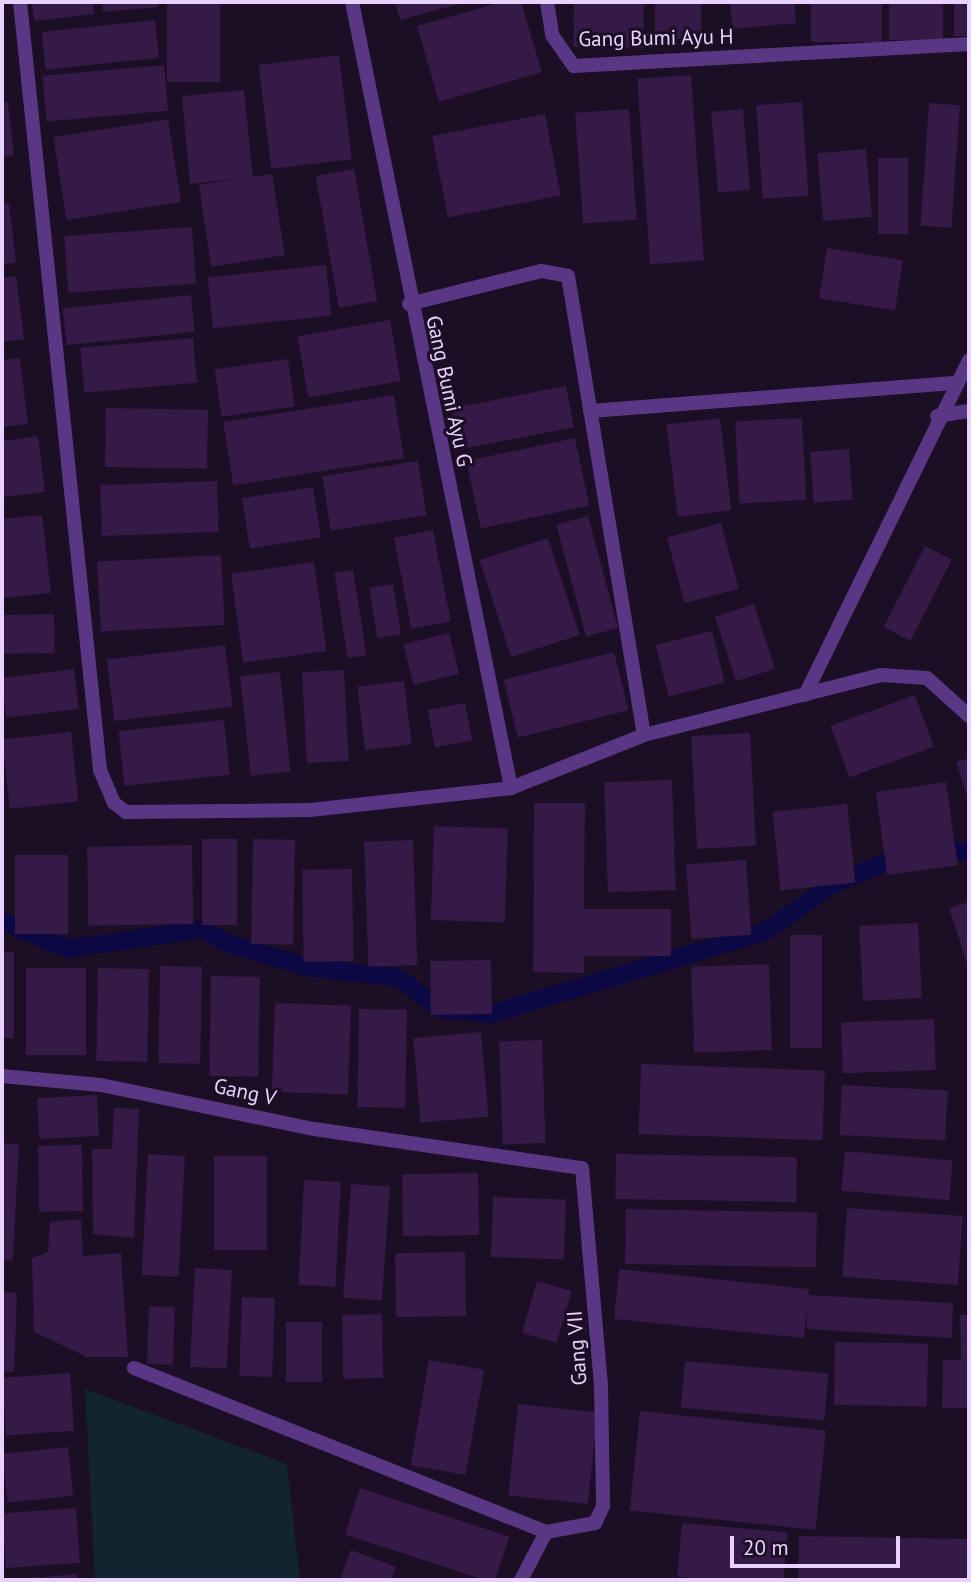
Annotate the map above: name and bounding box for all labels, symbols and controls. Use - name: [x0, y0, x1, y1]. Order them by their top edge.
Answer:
- street label: Gang Bumi Ayu H: [578, 24, 734, 52]
- street label: Gang Bumi Ayu G: [421, 313, 477, 469]
- street label: Gang V: [211, 1073, 279, 1111]
- street label: Gang VII: [562, 1309, 592, 1387]
- scale bar: [733, 1522, 903, 1566]
- text: 20 m: [743, 1534, 789, 1561]

